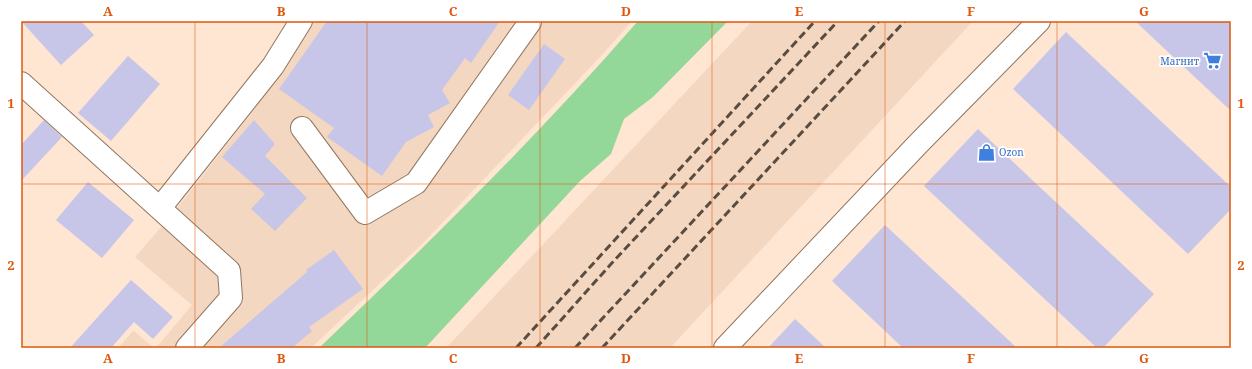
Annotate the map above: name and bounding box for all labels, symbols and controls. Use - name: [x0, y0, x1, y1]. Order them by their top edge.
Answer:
- text: A: [103, 2, 113, 20]
- text: B: [277, 2, 286, 20]
- text: C: [449, 2, 458, 20]
- text: D: [621, 2, 631, 20]
- text: E: [795, 2, 804, 20]
- text: F: [967, 2, 975, 20]
- text: G: [1139, 2, 1149, 20]
- supermarket icon: Магнит: [1202, 51, 1222, 71]
- place label: Магнит: [1160, 54, 1200, 68]
- text: 1: [7, 94, 15, 112]
- text: 1: [1237, 94, 1245, 112]
- shop icon: Ozon: [976, 142, 996, 162]
- place label: Ozon: [999, 145, 1024, 159]
- text: 2: [7, 256, 15, 274]
- text: 2: [1237, 256, 1245, 274]
- text: A: [103, 349, 113, 367]
- text: B: [277, 349, 286, 367]
- text: C: [449, 349, 458, 367]
- text: D: [621, 349, 631, 367]
- text: E: [795, 349, 804, 367]
- text: F: [967, 349, 975, 367]
- text: G: [1139, 349, 1149, 367]

